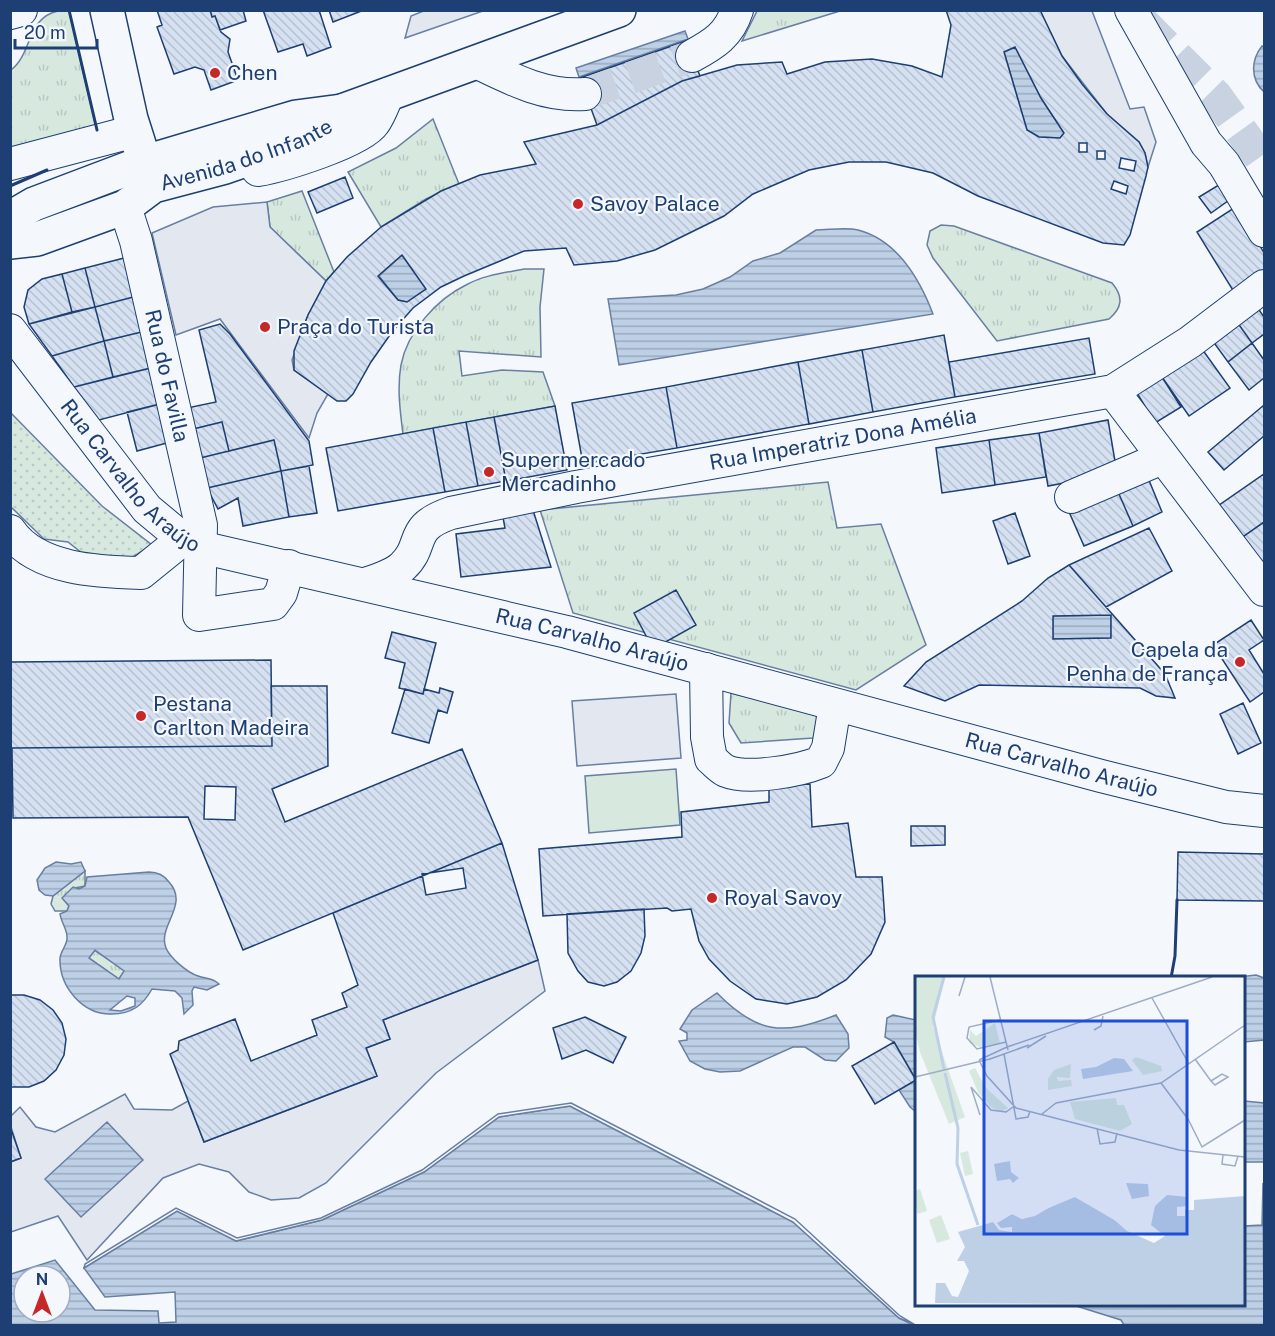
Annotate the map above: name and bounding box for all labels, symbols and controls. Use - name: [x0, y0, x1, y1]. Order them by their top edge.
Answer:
- scale bar: [15, 12, 98, 50]
- text: 20 m: [24, 22, 66, 43]
- place label: Chen: [227, 60, 278, 85]
- marker: Chen: [208, 66, 222, 80]
- street label: Avenida do Infante: [157, 113, 336, 196]
- place label: Savoy Palace: [590, 191, 720, 216]
- marker: Savoy Palace: [571, 197, 585, 211]
- street label: Rua do Favilla: [140, 307, 195, 445]
- place label: Praça do Turista: [277, 314, 434, 339]
- marker: Praça do Turista: [258, 320, 272, 334]
- street label: Rua Carvalho Araújo: [56, 394, 204, 557]
- street label: Rua Imperatriz Dona Amélia: [707, 403, 978, 475]
- place label: Supermercado Mercadinho: [501, 447, 645, 496]
- marker: Supermercado Mercadinho: [482, 465, 496, 479]
- street label: Rua Carvalho Araújo: [493, 603, 692, 676]
- place label: Capela da Penha de França: [1066, 637, 1228, 686]
- marker: Capela da Penha de França: [1233, 655, 1247, 669]
- place label: Pestana Carlton Madeira: [153, 691, 309, 740]
- marker: Pestana Carlton Madeira: [134, 709, 148, 723]
- street label: Rua Carvalho Araújo: [963, 727, 1161, 802]
- place label: Royal Savoy: [724, 885, 842, 910]
- marker: Royal Savoy: [705, 891, 719, 905]
- inset map: [915, 976, 1245, 1306]
- north arrow: [12, 1264, 72, 1324]
- text: N: [36, 1270, 48, 1289]

